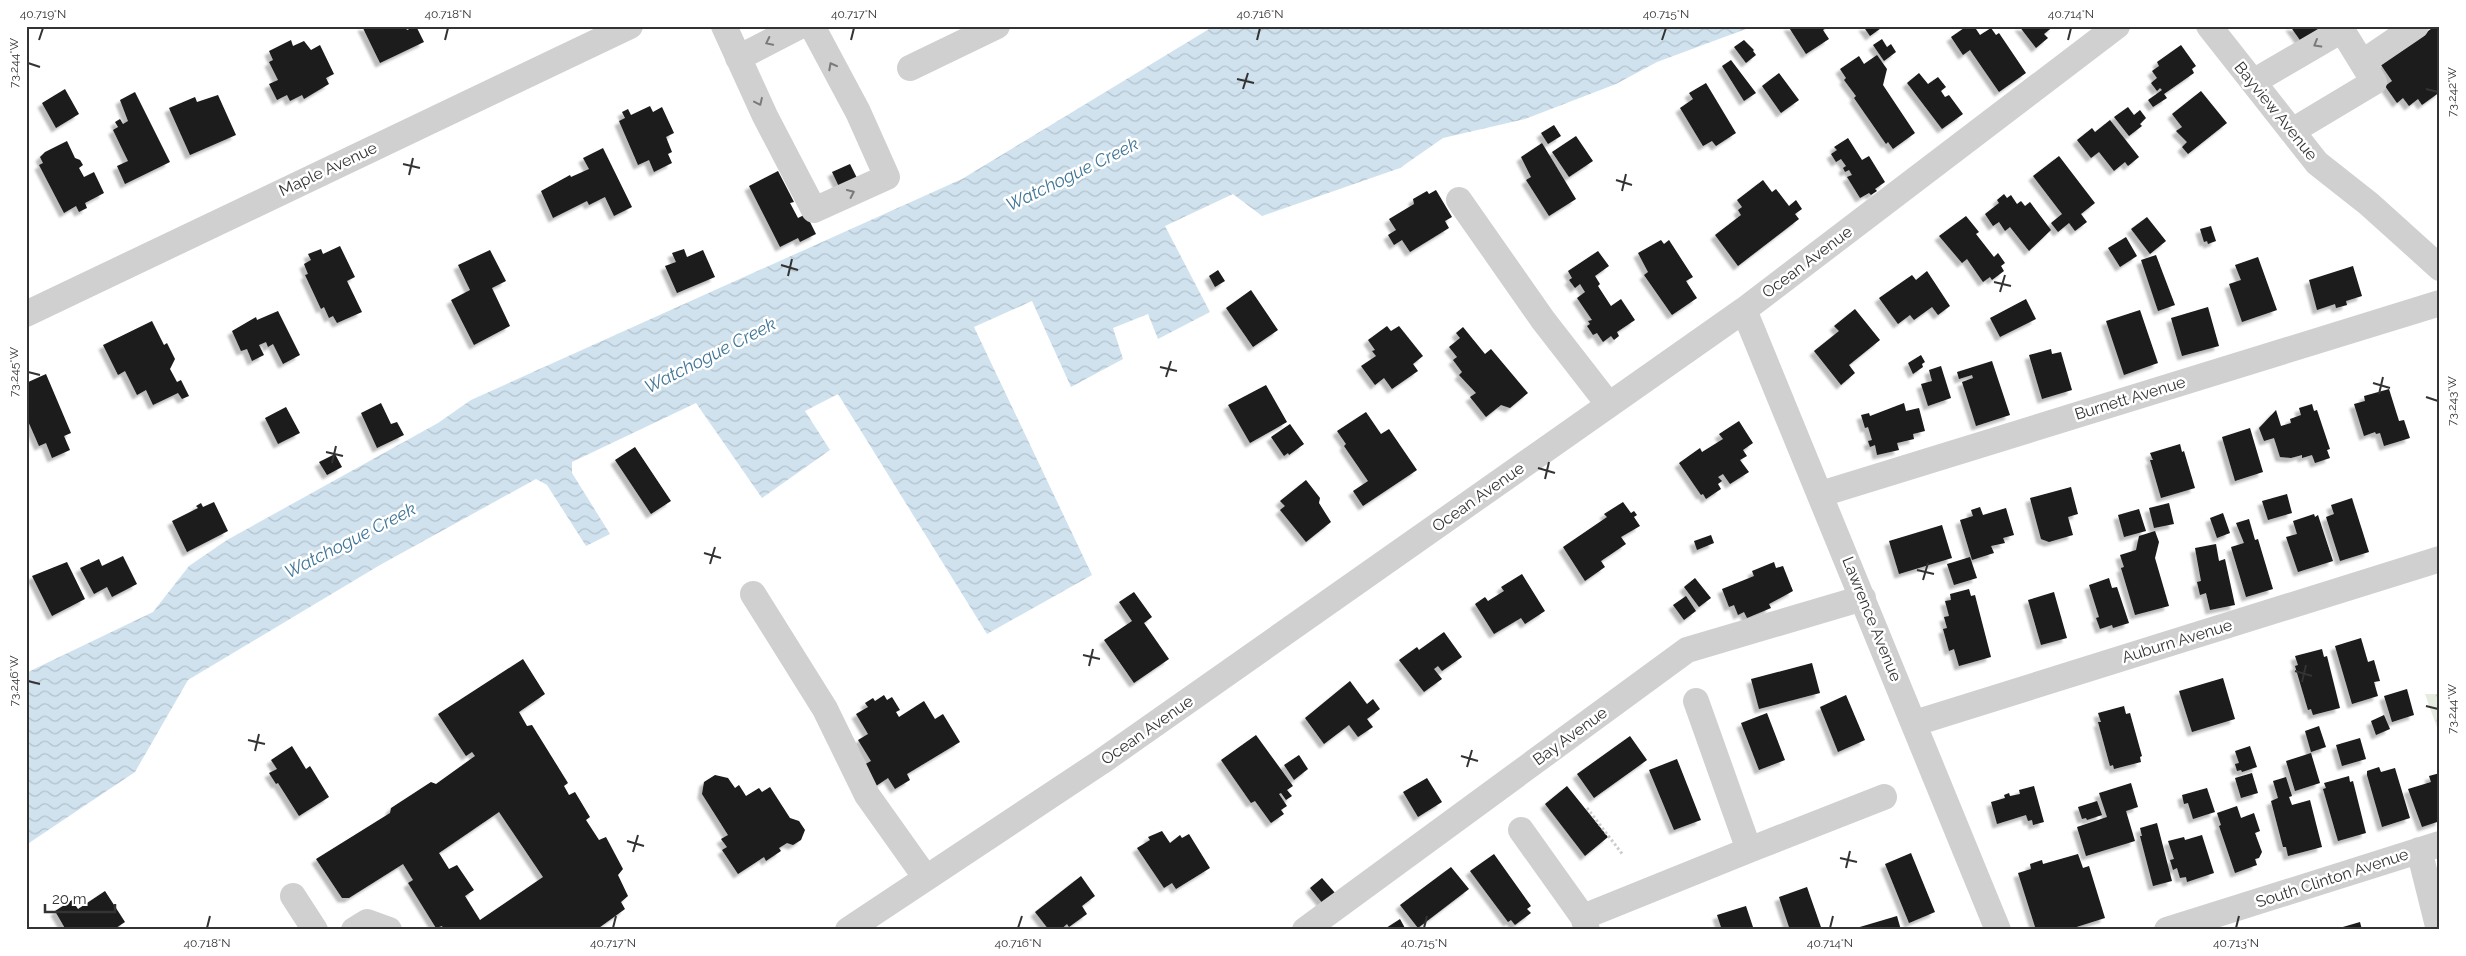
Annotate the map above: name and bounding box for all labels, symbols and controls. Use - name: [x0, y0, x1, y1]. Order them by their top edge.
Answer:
- text: 40.719°N: [20, 7, 66, 21]
- text: 40.718°N: [425, 7, 472, 21]
- text: 40.717°N: [831, 7, 877, 21]
- text: 40.716°N: [1236, 7, 1284, 21]
- text: 40.715°N: [1643, 7, 1689, 21]
- text: 40.714°N: [2048, 7, 2094, 21]
- one-way arrow: [765, 35, 774, 46]
- text: 73.244°W: [7, 38, 21, 88]
- one-way arrow: [2314, 38, 2323, 48]
- street label: Bayview Avenue: [2230, 58, 2322, 164]
- one-way arrow: [828, 62, 838, 71]
- text: 73.242°W: [2445, 67, 2459, 117]
- one-way arrow: [753, 97, 763, 106]
- water label: Watchogue Creek: [1002, 133, 1142, 215]
- street label: Maple Avenue: [276, 138, 380, 200]
- one-way arrow: [846, 189, 855, 199]
- street label: Ocean Avenue: [1758, 222, 1856, 302]
- water label: Watchogue Creek: [641, 313, 780, 397]
- text: 73.245°W: [7, 346, 21, 397]
- street label: Burnett Avenue: [2072, 372, 2188, 424]
- text: 73.243°W: [2445, 376, 2459, 426]
- street label: Ocean Avenue: [1428, 458, 1528, 536]
- water label: Watchogue Creek: [281, 498, 420, 582]
- street label: Lawrence Avenue: [1838, 554, 1906, 684]
- street label: Auburn Avenue: [2120, 615, 2234, 667]
- text: 73.246°W: [7, 655, 21, 706]
- text: 73.244°W: [2445, 684, 2459, 734]
- street label: Ocean Avenue: [1097, 691, 1197, 769]
- street label: Bay Avenue: [1529, 703, 1611, 769]
- street label: South Clinton Avenue: [2253, 844, 2411, 912]
- scale bar: [45, 881, 115, 913]
- text: 20 m: [52, 890, 87, 908]
- text: 40.718°N: [184, 936, 231, 950]
- text: 40.717°N: [590, 936, 636, 950]
- text: 40.716°N: [994, 936, 1042, 950]
- text: 40.715°N: [1401, 936, 1447, 950]
- text: 40.714°N: [1807, 936, 1853, 950]
- text: 40.713°N: [2213, 936, 2259, 950]

